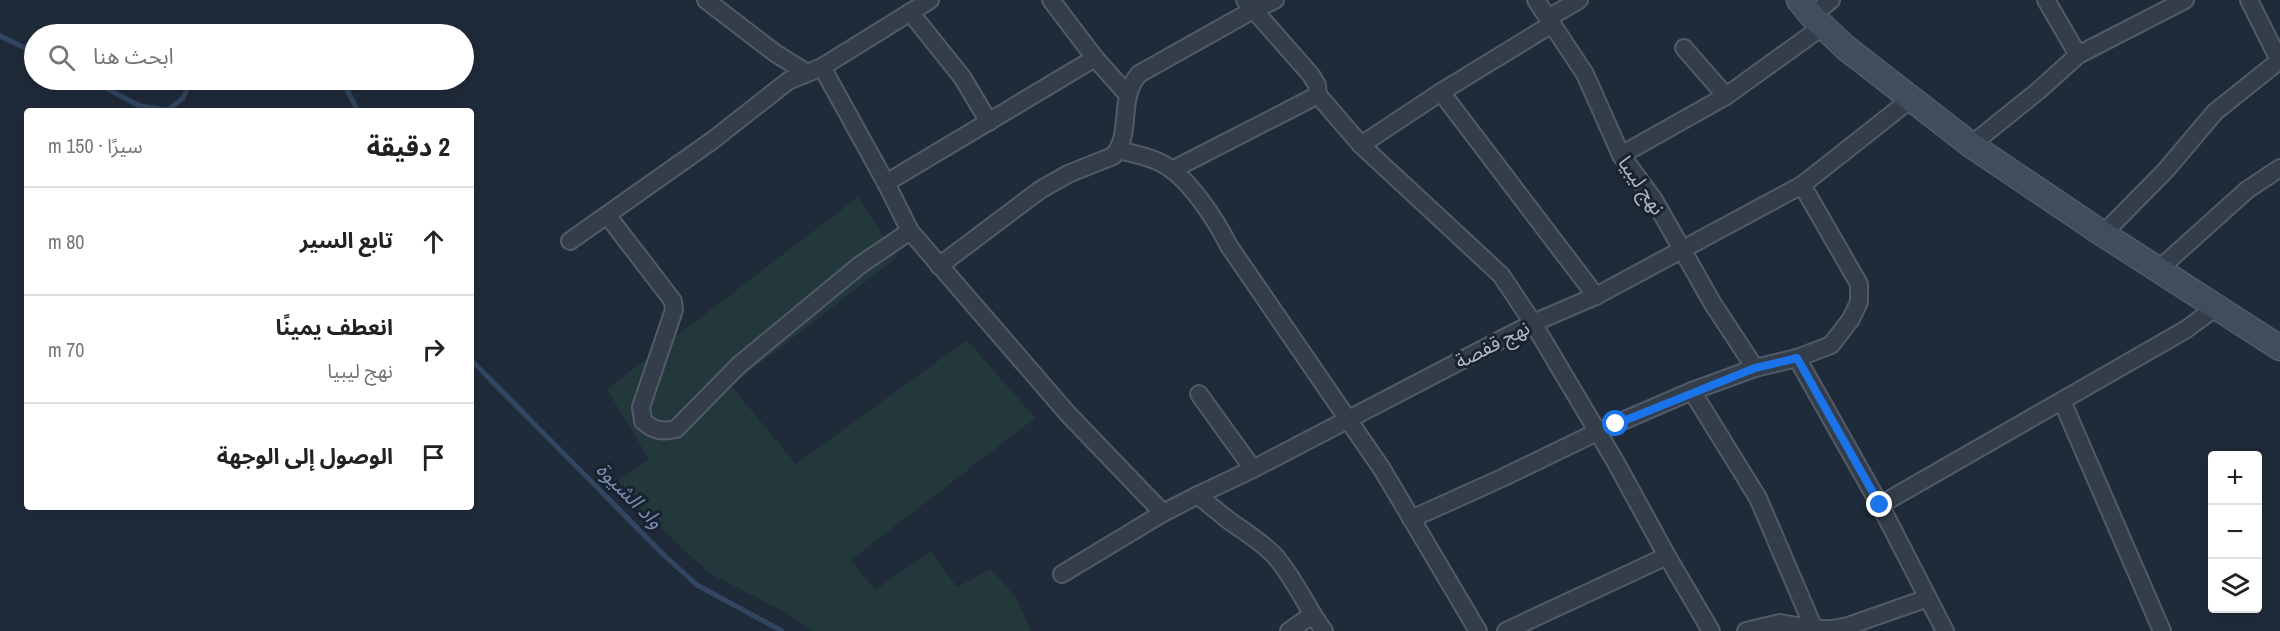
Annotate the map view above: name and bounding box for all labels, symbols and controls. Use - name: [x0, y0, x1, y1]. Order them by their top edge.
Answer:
- search box: [24, 24, 474, 90]
- icon: search: [45, 41, 78, 74]
- text: ابحث هنا: [93, 41, 174, 71]
- text: 2 دقيقة: [367, 129, 450, 164]
- text: سيرًا · 150 m: [48, 132, 143, 159]
- street label: نهج ليبيا: [1611, 150, 1672, 221]
- text: تابع السير: [300, 225, 393, 255]
- icon: ahead: [417, 225, 450, 258]
- text: 80 m: [48, 228, 84, 255]
- text: انعطف يمينًا: [275, 312, 393, 342]
- street label: نهج قفصة: [1450, 314, 1535, 376]
- icon: right: [417, 333, 450, 366]
- text: 70 m: [48, 336, 84, 363]
- text: نهج ليبيا: [327, 357, 393, 384]
- route start: [1602, 410, 1628, 436]
- text: الوصول إلى الوجهة: [217, 441, 393, 471]
- icon: arrive: [417, 441, 450, 474]
- map controls: [2208, 451, 2262, 613]
- button: +: [2208, 451, 2262, 505]
- water label: واد الشيوة: [590, 455, 670, 535]
- route end: [1866, 491, 1892, 517]
- button: −: [2208, 505, 2262, 559]
- button: layers: [2208, 559, 2262, 613]

